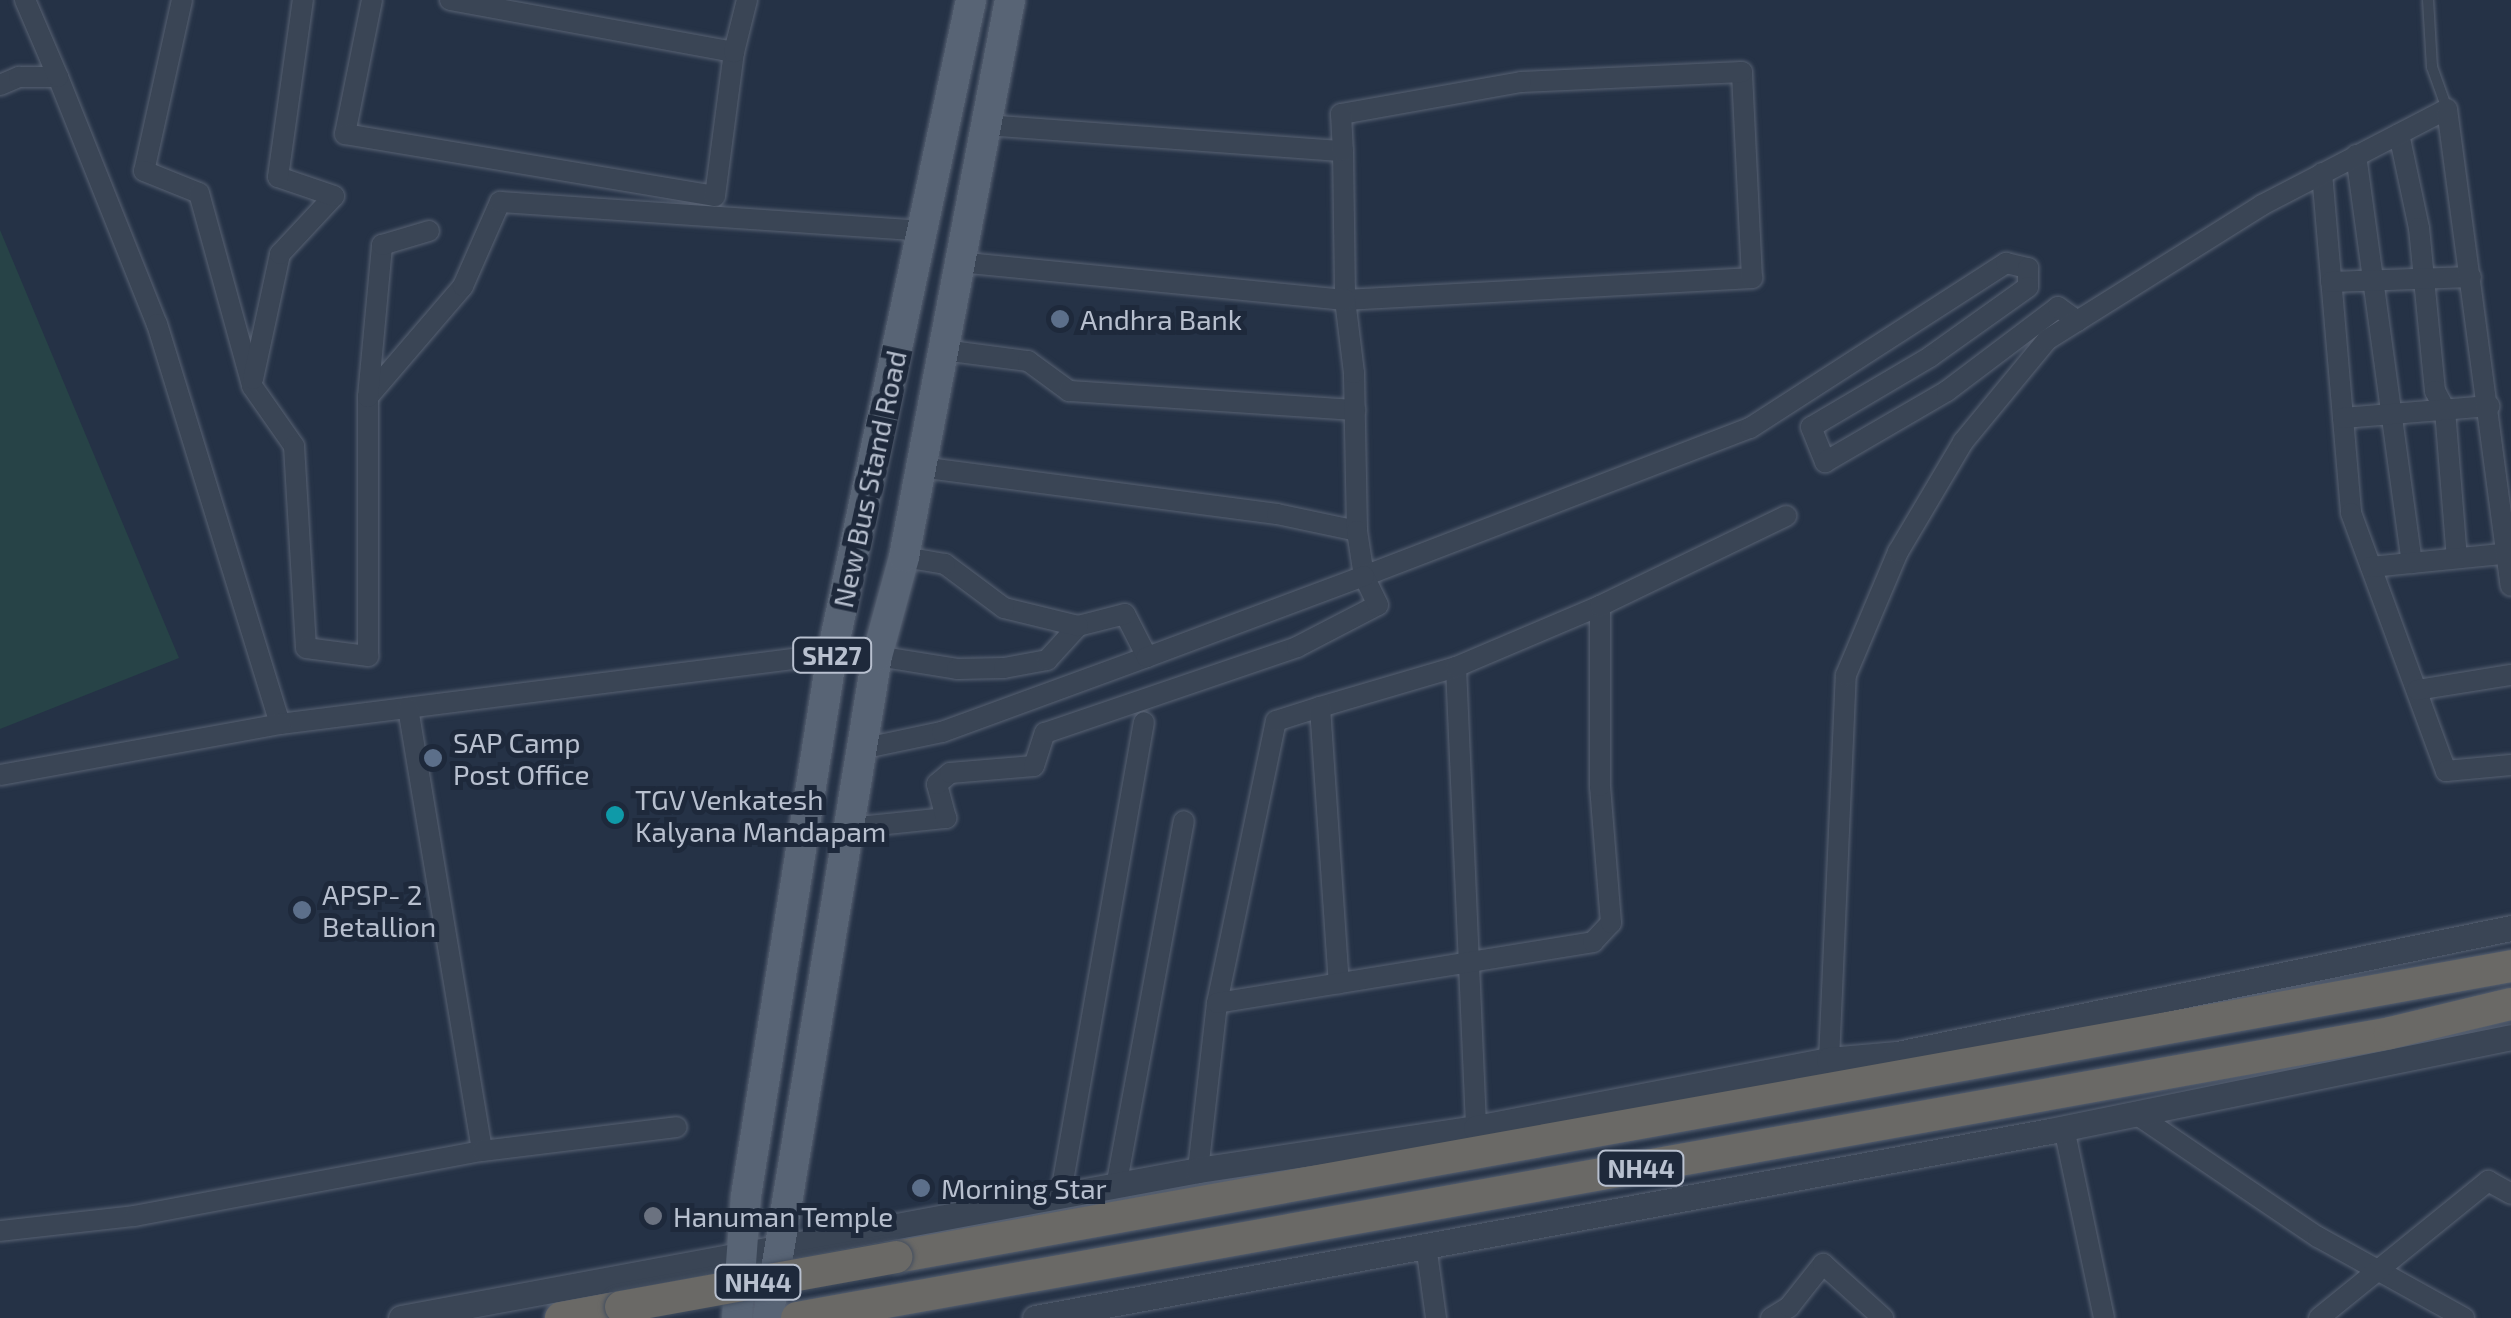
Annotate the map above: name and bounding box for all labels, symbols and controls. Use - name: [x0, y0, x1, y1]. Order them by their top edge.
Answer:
- place label: Andhra Bank: [1080, 302, 1242, 336]
- marker: Andhra Bank: [1049, 308, 1071, 330]
- street label: New Bus Stand Road: [825, 347, 913, 611]
- road number: SH27: [792, 635, 872, 675]
- place label: SAP Camp Post Office: [453, 725, 590, 791]
- marker: SAP Camp Post Office: [422, 747, 444, 769]
- place label: TGV Venkatesh Kalyana Mandapam: [635, 782, 886, 848]
- marker: TGV Venkatesh Kalyana Mandapam: [604, 804, 626, 826]
- place label: APSP- 2 Betallion: [322, 877, 436, 943]
- marker: APSP- 2 Betallion: [291, 899, 313, 921]
- road number: NH44: [1596, 1148, 1686, 1188]
- place label: Morning Star: [941, 1171, 1107, 1205]
- marker: Morning Star: [910, 1177, 932, 1199]
- place label: Hanuman Temple: [673, 1199, 894, 1233]
- marker: Hanuman Temple: [642, 1205, 664, 1227]
- road number: NH44: [713, 1262, 803, 1302]

